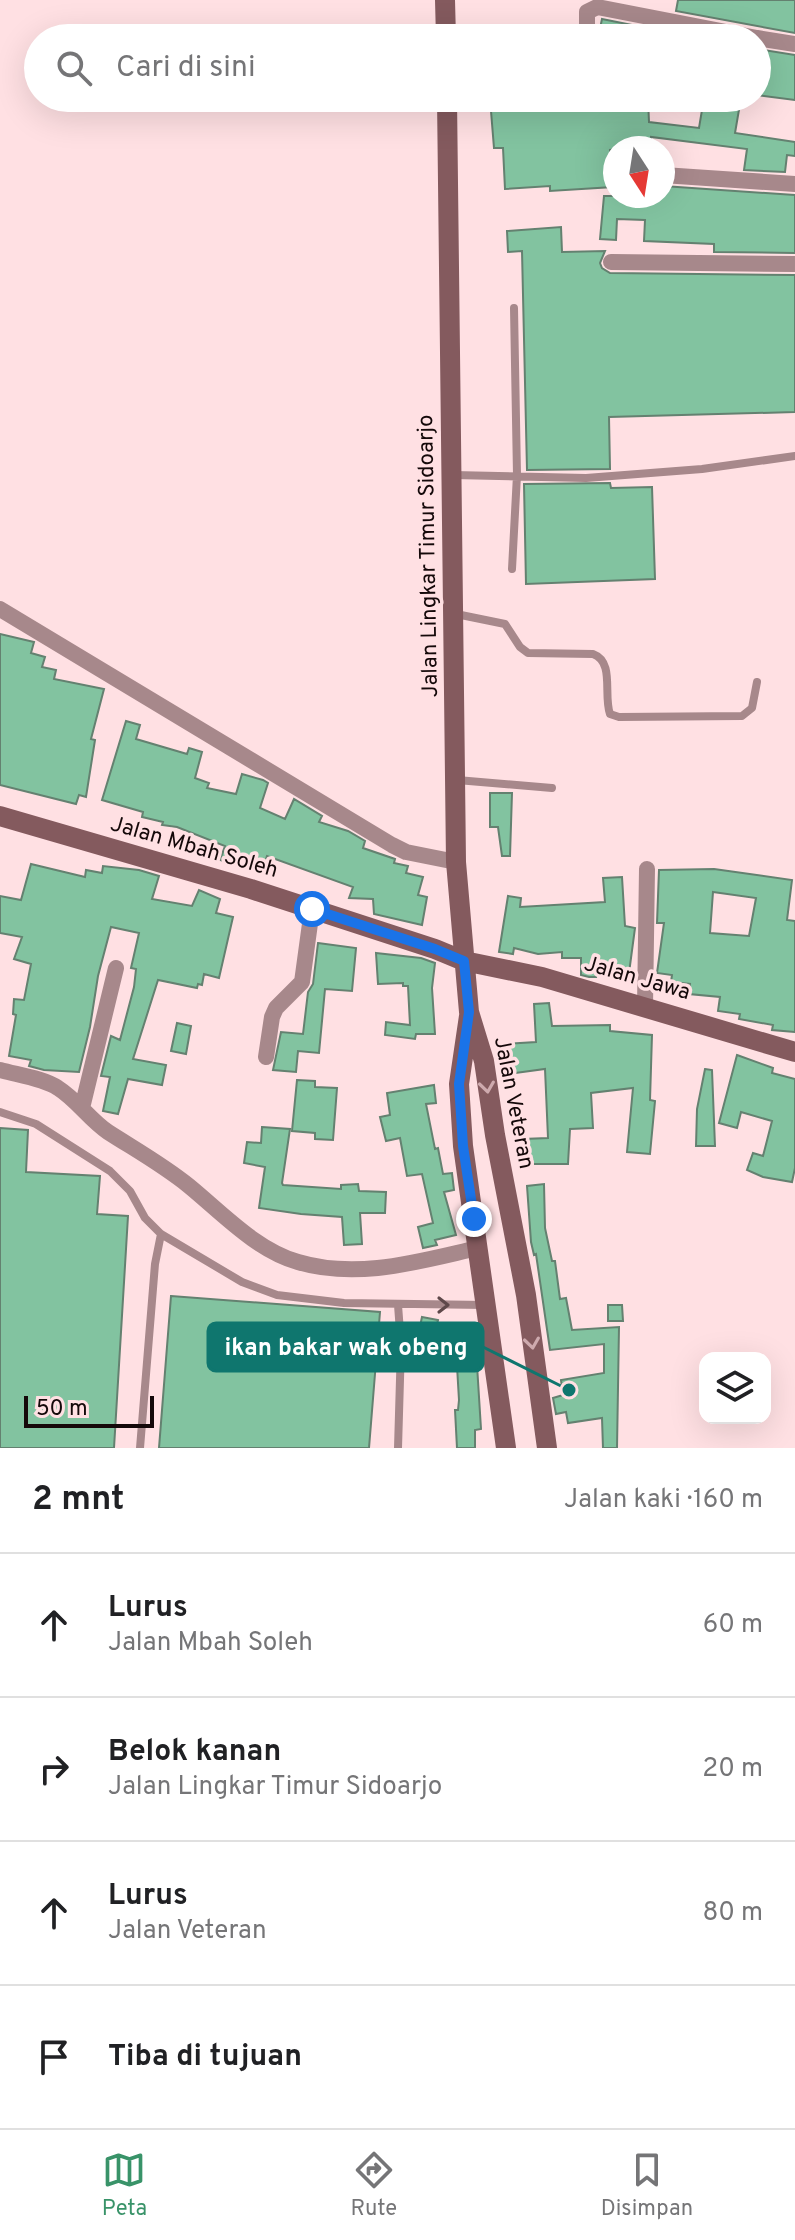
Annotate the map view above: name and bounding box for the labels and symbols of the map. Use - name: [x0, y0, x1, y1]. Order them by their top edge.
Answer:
- north arrow: [603, 136, 675, 208]
- street label: Jalan Lingkar Timur Sidoarjo: [413, 414, 445, 698]
- street label: Jalan Mbah Soleh: [107, 811, 281, 885]
- route start: [294, 891, 330, 927]
- street label: Jalan Jawa: [581, 951, 693, 1007]
- street label: Jalan Veteran: [487, 1035, 539, 1171]
- one-way arrow: [478, 1081, 495, 1094]
- route end: [456, 1201, 492, 1237]
- one-way arrow: [437, 1296, 450, 1314]
- callout: ikan bakar wak obeng: [208, 1323, 483, 1371]
- text: ikan bakar wak obeng: [224, 1334, 468, 1364]
- one-way arrow: [523, 1337, 540, 1350]
- scale bar: [24, 1392, 154, 1428]

